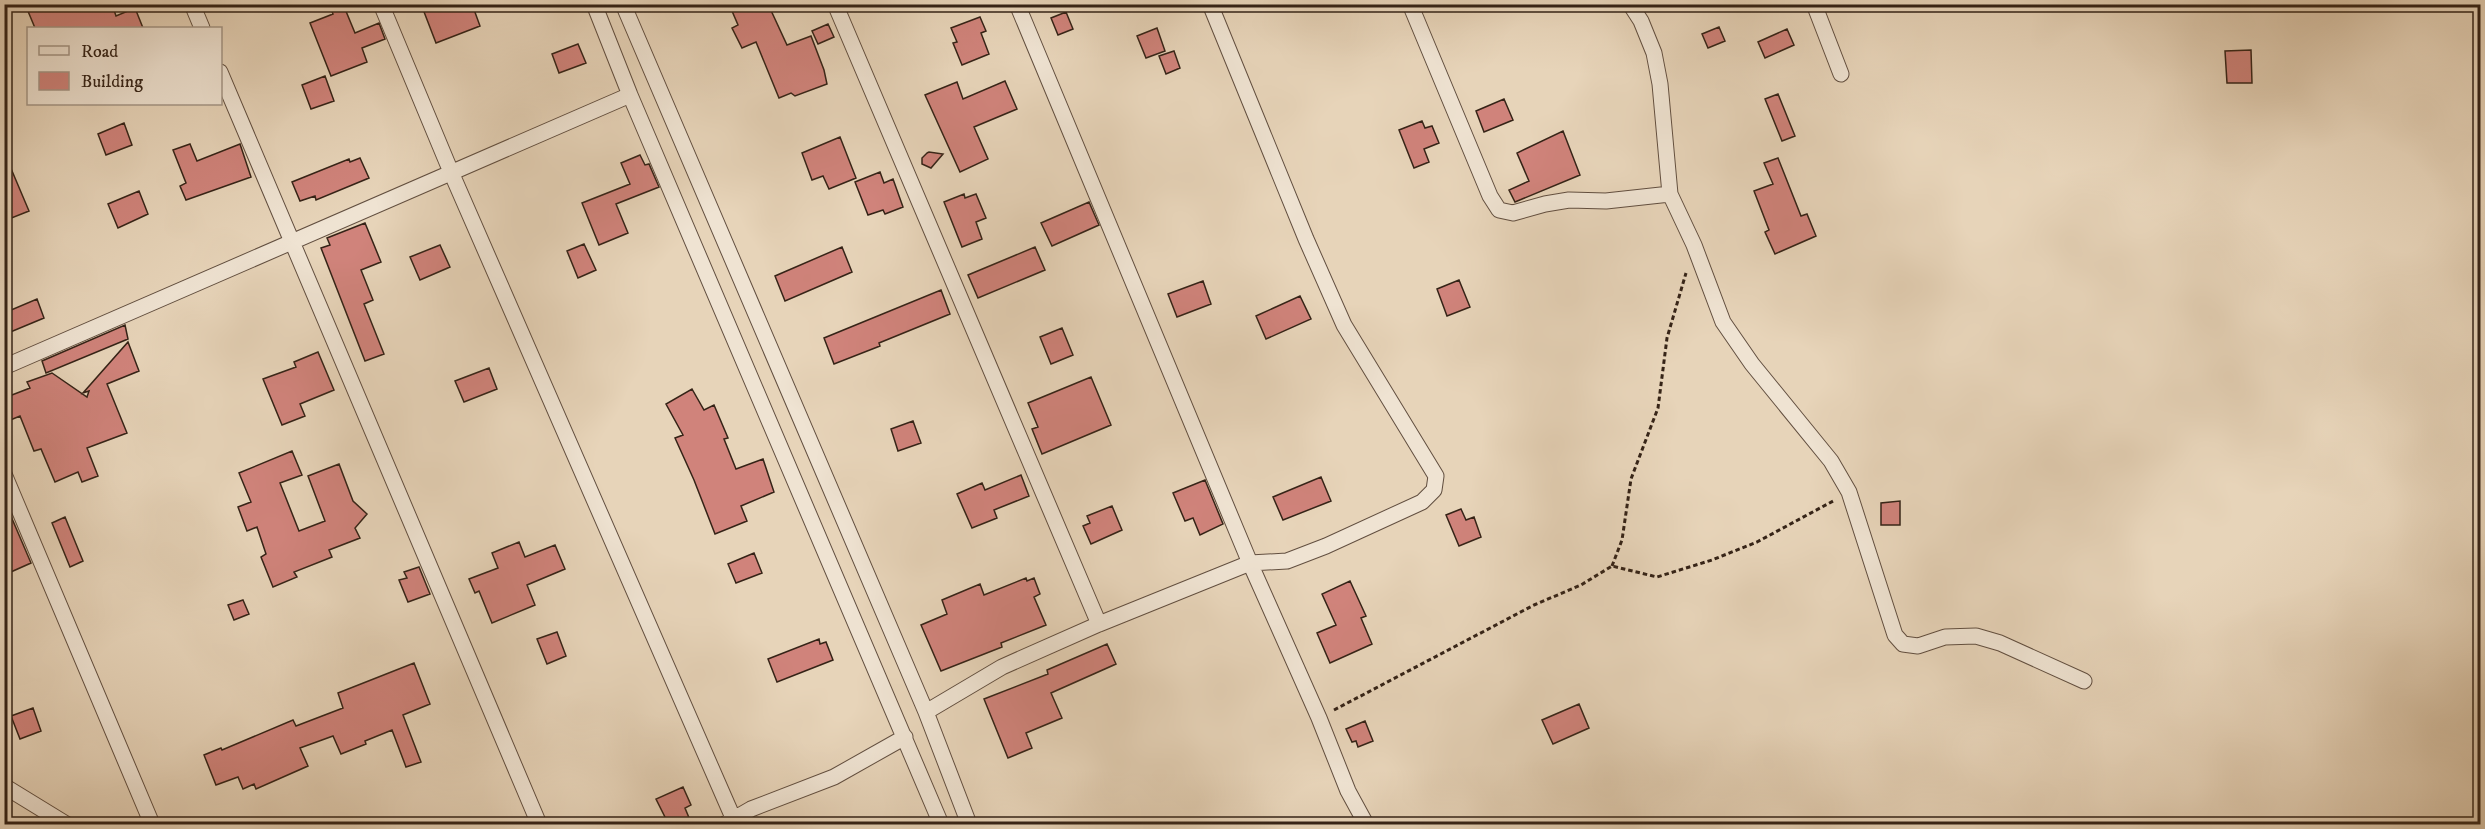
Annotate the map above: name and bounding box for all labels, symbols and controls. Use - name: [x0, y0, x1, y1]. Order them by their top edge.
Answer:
- legend: [27, 27, 222, 105]
- text: Road: [81, 41, 118, 63]
- text: Building: [81, 71, 143, 93]

